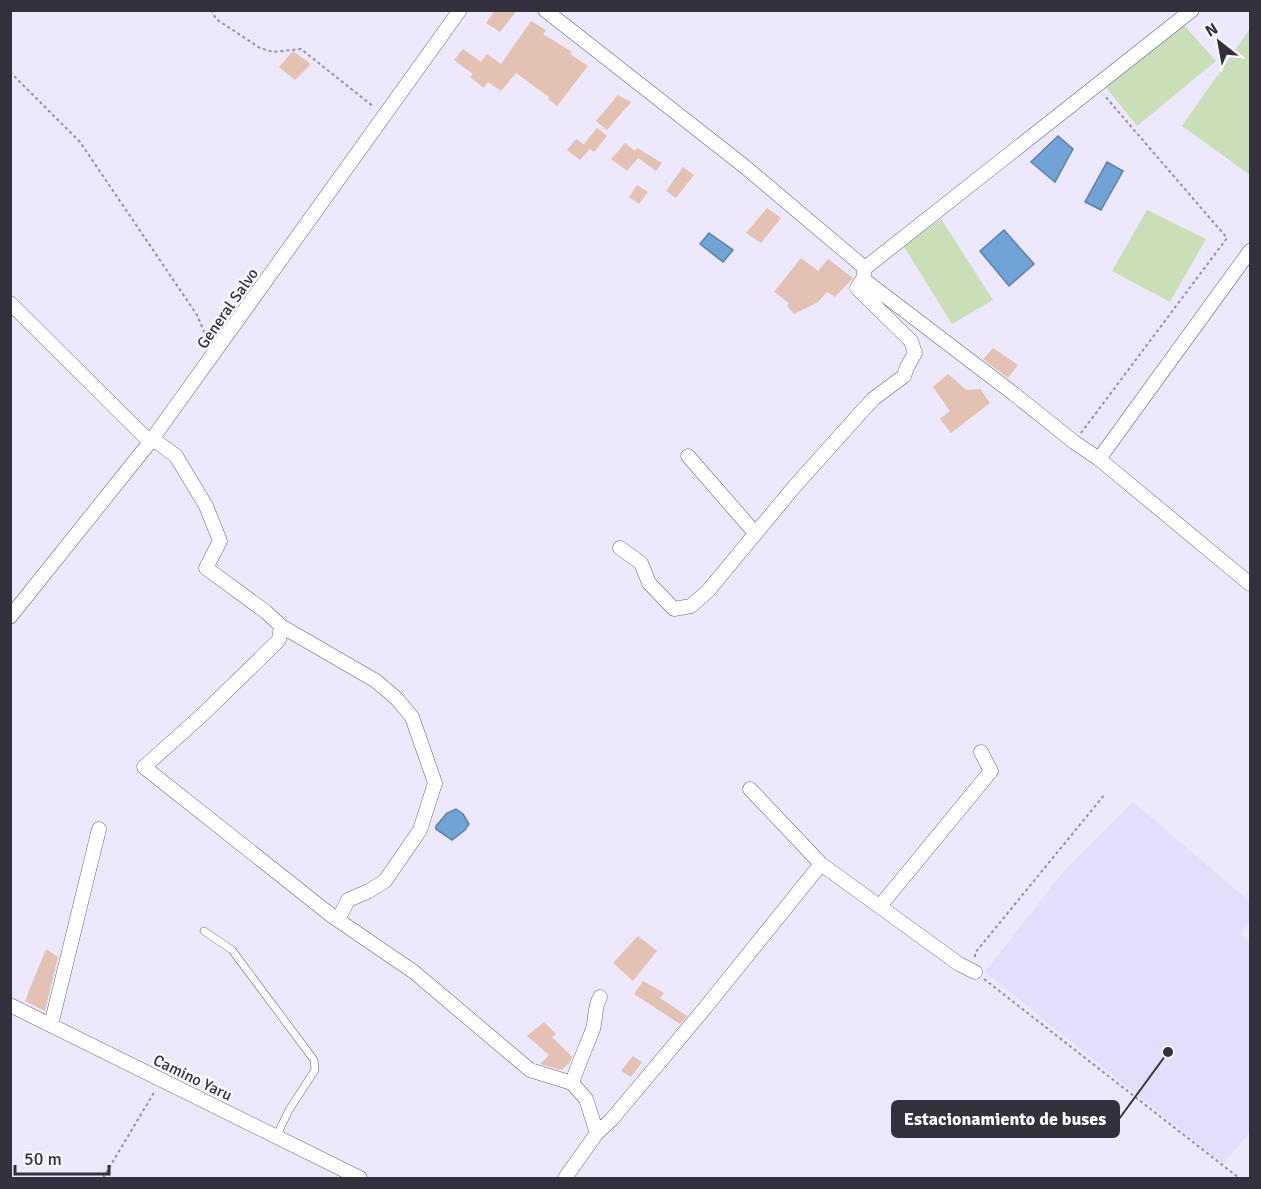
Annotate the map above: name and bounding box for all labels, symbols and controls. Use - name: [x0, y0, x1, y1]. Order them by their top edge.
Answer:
- north arrow: [1189, 12, 1249, 72]
- text: N: [1202, 19, 1222, 41]
- street label: General Salvo: [193, 264, 263, 353]
- street label: Camino Yaru: [150, 1050, 235, 1106]
- callout: Estacionamiento de buses: [892, 1101, 1119, 1137]
- text: Estacionamiento de buses: [904, 1108, 1106, 1130]
- scale bar: [15, 1138, 110, 1176]
- text: 50 m: [24, 1148, 62, 1170]

